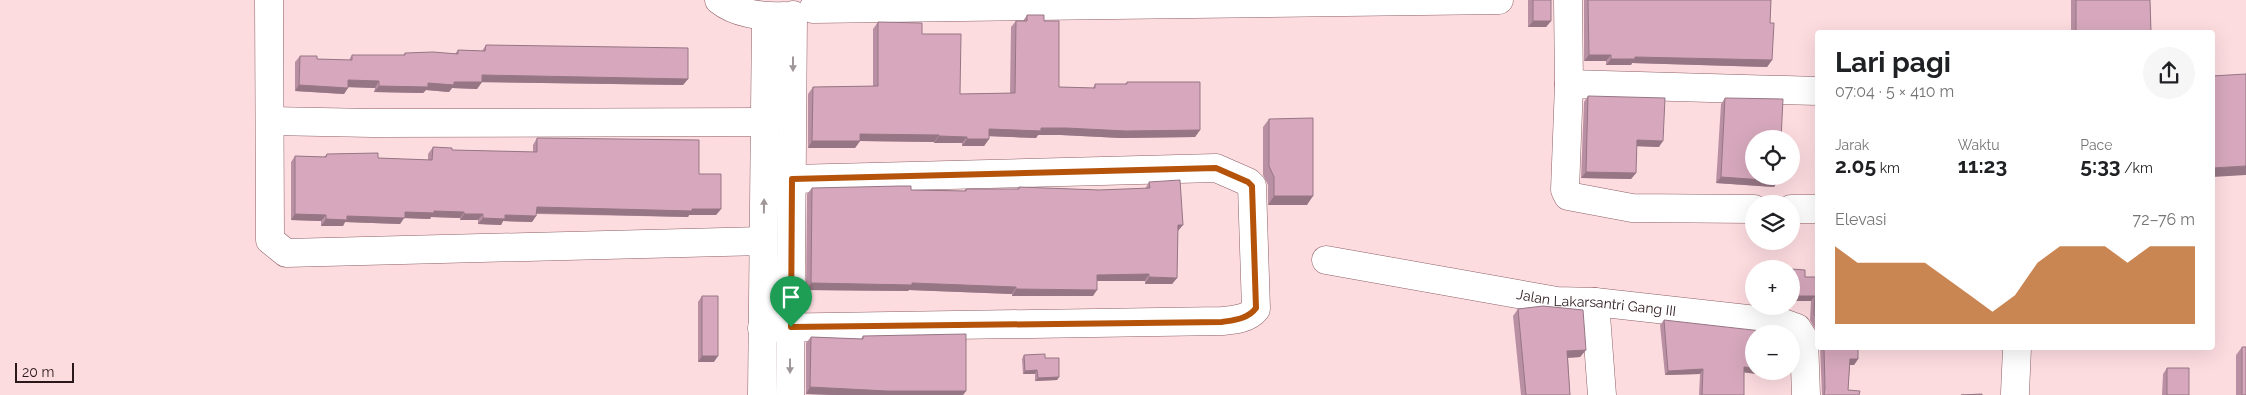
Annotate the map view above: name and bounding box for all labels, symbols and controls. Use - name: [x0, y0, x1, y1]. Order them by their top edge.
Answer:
- text: Lari pagi: [1835, 46, 1951, 79]
- button: share: [2143, 47, 2195, 99]
- one-way arrow: [788, 56, 796, 72]
- text: 07:04 · 5 × 410 m: [1835, 82, 1954, 101]
- map controls: [1745, 130, 1800, 380]
- button: locate: [1745, 130, 1800, 185]
- text: Jarak: [1835, 137, 1869, 153]
- text: Waktu: [1958, 137, 2000, 153]
- text: Pace: [2080, 137, 2112, 153]
- text: 2.05: [1835, 153, 1876, 178]
- text: 11:23: [1958, 153, 2007, 178]
- text: 5:33: [2080, 153, 2121, 178]
- text: km: [1876, 160, 1900, 176]
- text: /km: [2121, 160, 2153, 176]
- button: layers: [1745, 195, 1800, 250]
- one-way arrow: [760, 198, 768, 214]
- text: Elevasi: [1835, 210, 1887, 229]
- text: 72–76 m: [2133, 210, 2195, 229]
- button: +: [1745, 260, 1800, 315]
- pin: [770, 276, 812, 327]
- icon: arrive: [777, 283, 805, 311]
- street label: Jalan Lakarsantri Gang III: [1515, 286, 1677, 319]
- button: −: [1745, 325, 1800, 380]
- one-way arrow: [786, 359, 794, 375]
- scale bar: [15, 360, 74, 383]
- text: 20 m: [22, 364, 54, 380]

